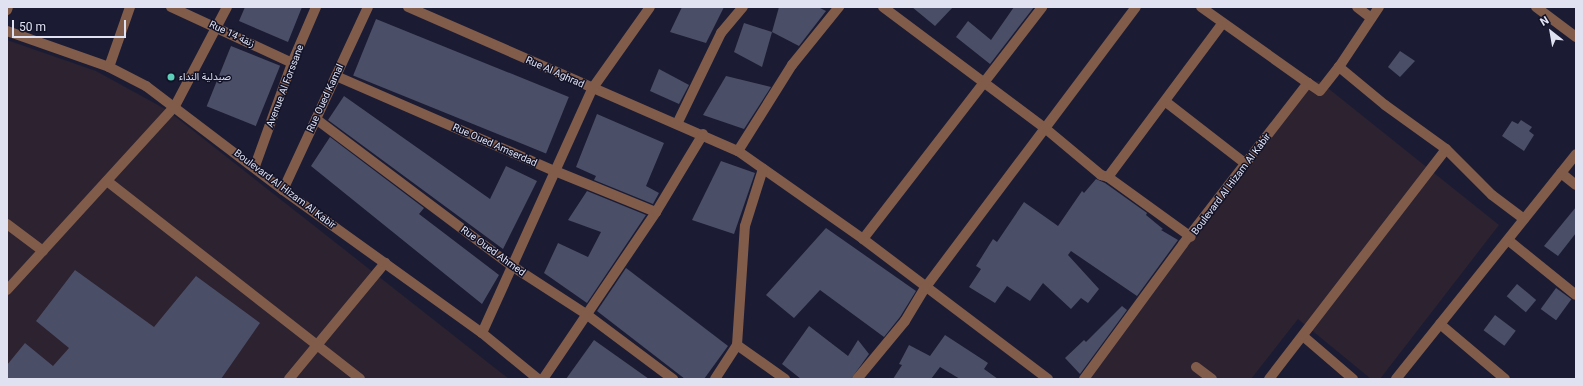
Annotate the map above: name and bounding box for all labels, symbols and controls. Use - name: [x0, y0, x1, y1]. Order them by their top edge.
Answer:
- scale bar: [14, 12, 128, 38]
- north arrow: [1531, 12, 1571, 52]
- text: N: [1538, 14, 1551, 29]
- street label: Rue 14 زنقة: [207, 18, 257, 50]
- text: 50 m: [19, 20, 46, 34]
- street label: Avenue Al Forssane: [264, 43, 306, 129]
- street label: Rue Al Aghrad: [524, 54, 586, 90]
- street label: Rue Oued Kamal: [304, 62, 346, 134]
- place label: صيدلية النداء: [179, 71, 231, 83]
- marker: صيدلية النداء: [166, 72, 176, 82]
- street label: Rue Oued Amserdad: [451, 121, 539, 169]
- street label: Boulevard Al Hizam Al Kabir: [1189, 131, 1273, 237]
- street label: Boulevard Al Hizam Al Kabir: [232, 147, 338, 231]
- street label: Rue Oued Ahmed: [458, 224, 528, 278]

